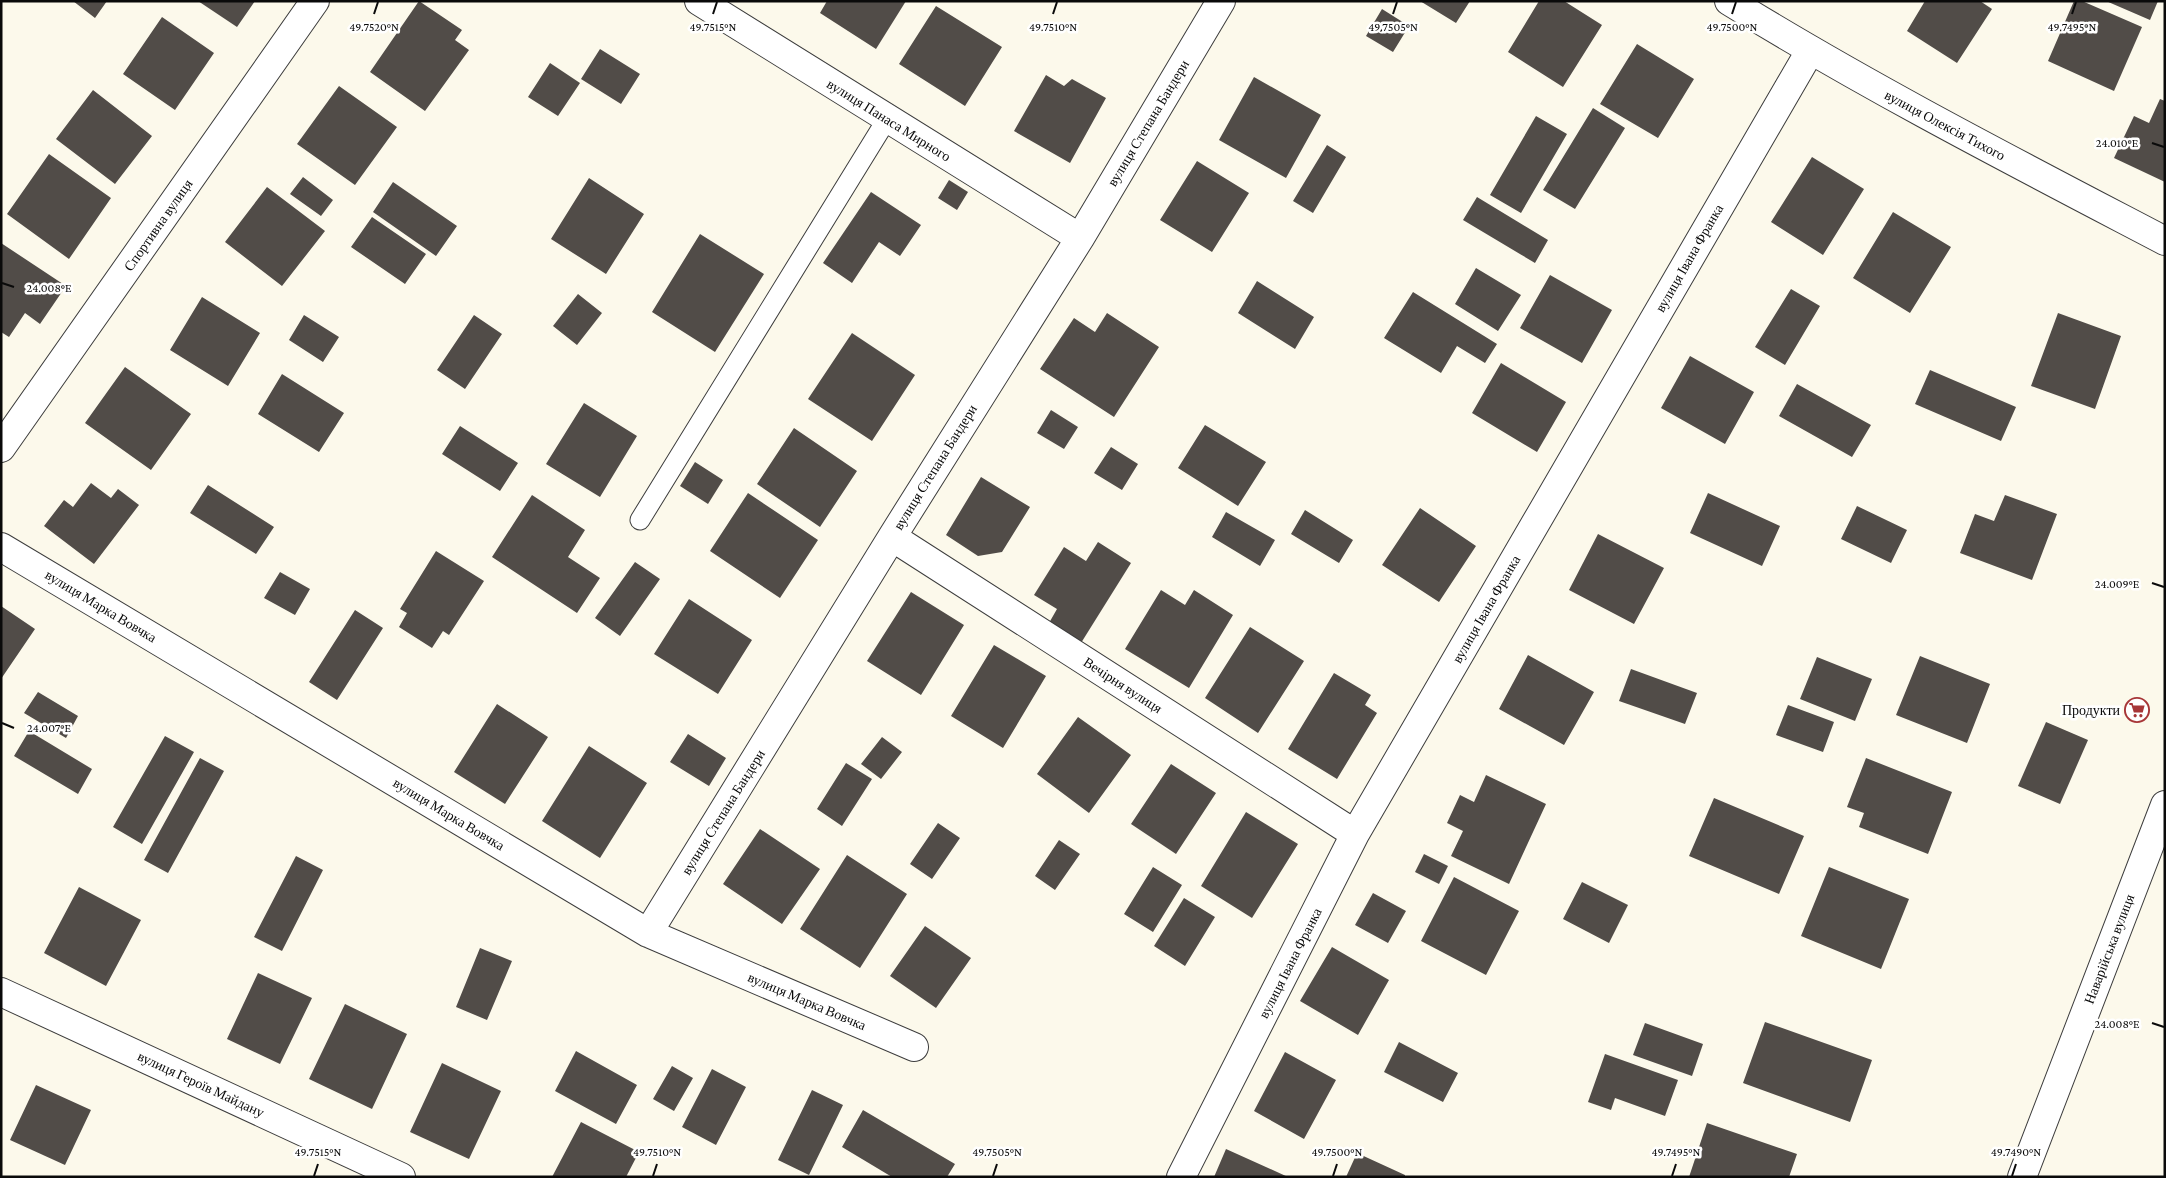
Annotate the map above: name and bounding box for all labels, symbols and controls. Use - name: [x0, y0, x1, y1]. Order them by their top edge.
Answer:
- text: 49.7520°N: [349, 20, 399, 34]
- text: 49.7515°N: [690, 20, 737, 34]
- text: 49.7510°N: [1029, 20, 1077, 34]
- text: 49.7505°N: [1368, 20, 1418, 34]
- text: 49.7500°N: [1707, 20, 1758, 34]
- text: 49.7495°N: [2047, 20, 2097, 34]
- street label: вулиця Степана Бандери: [1104, 56, 1192, 189]
- street label: вулиця Панаса Мирного: [824, 75, 954, 165]
- street label: вулиця Олексія Тихого: [1882, 86, 2008, 164]
- text: 24.010°E: [2096, 136, 2139, 150]
- street label: Спортивна вулиця: [120, 176, 196, 274]
- street label: вулиця Івана Франка: [1652, 201, 1727, 315]
- text: 24.008°E: [27, 281, 72, 295]
- street label: вулиця Степана Бандери: [890, 401, 980, 533]
- street label: вулиця Івана Франка: [1449, 552, 1524, 666]
- street label: вулиця Марка Вовчка: [42, 566, 160, 646]
- text: 24.009°E: [2095, 577, 2140, 591]
- street label: Вечірня вулиця: [1081, 654, 1166, 717]
- supermarket icon: Продукти: [2124, 697, 2150, 723]
- place label: Продукти: [2062, 702, 2121, 718]
- text: 24.007°E: [27, 721, 71, 735]
- street label: вулиця Степана Бандери: [678, 746, 768, 878]
- street label: вулиця Марка Вовчка: [390, 774, 508, 854]
- street label: Наварійська вулиця: [2081, 891, 2138, 1006]
- street label: вулиця Івана Франка: [1255, 904, 1325, 1021]
- street label: вулиця Марка Вовчка: [745, 969, 869, 1033]
- text: 24.008°E: [2095, 1017, 2140, 1031]
- street label: вулиця Героїв Майдану: [135, 1048, 267, 1120]
- text: 49.7515°N: [295, 1145, 342, 1159]
- text: 49.7510°N: [633, 1145, 681, 1159]
- text: 49.7505°N: [972, 1145, 1022, 1159]
- text: 49.7500°N: [1312, 1145, 1363, 1159]
- text: 49.7495°N: [1651, 1145, 1701, 1159]
- text: 49.7490°N: [1991, 1145, 2041, 1159]

